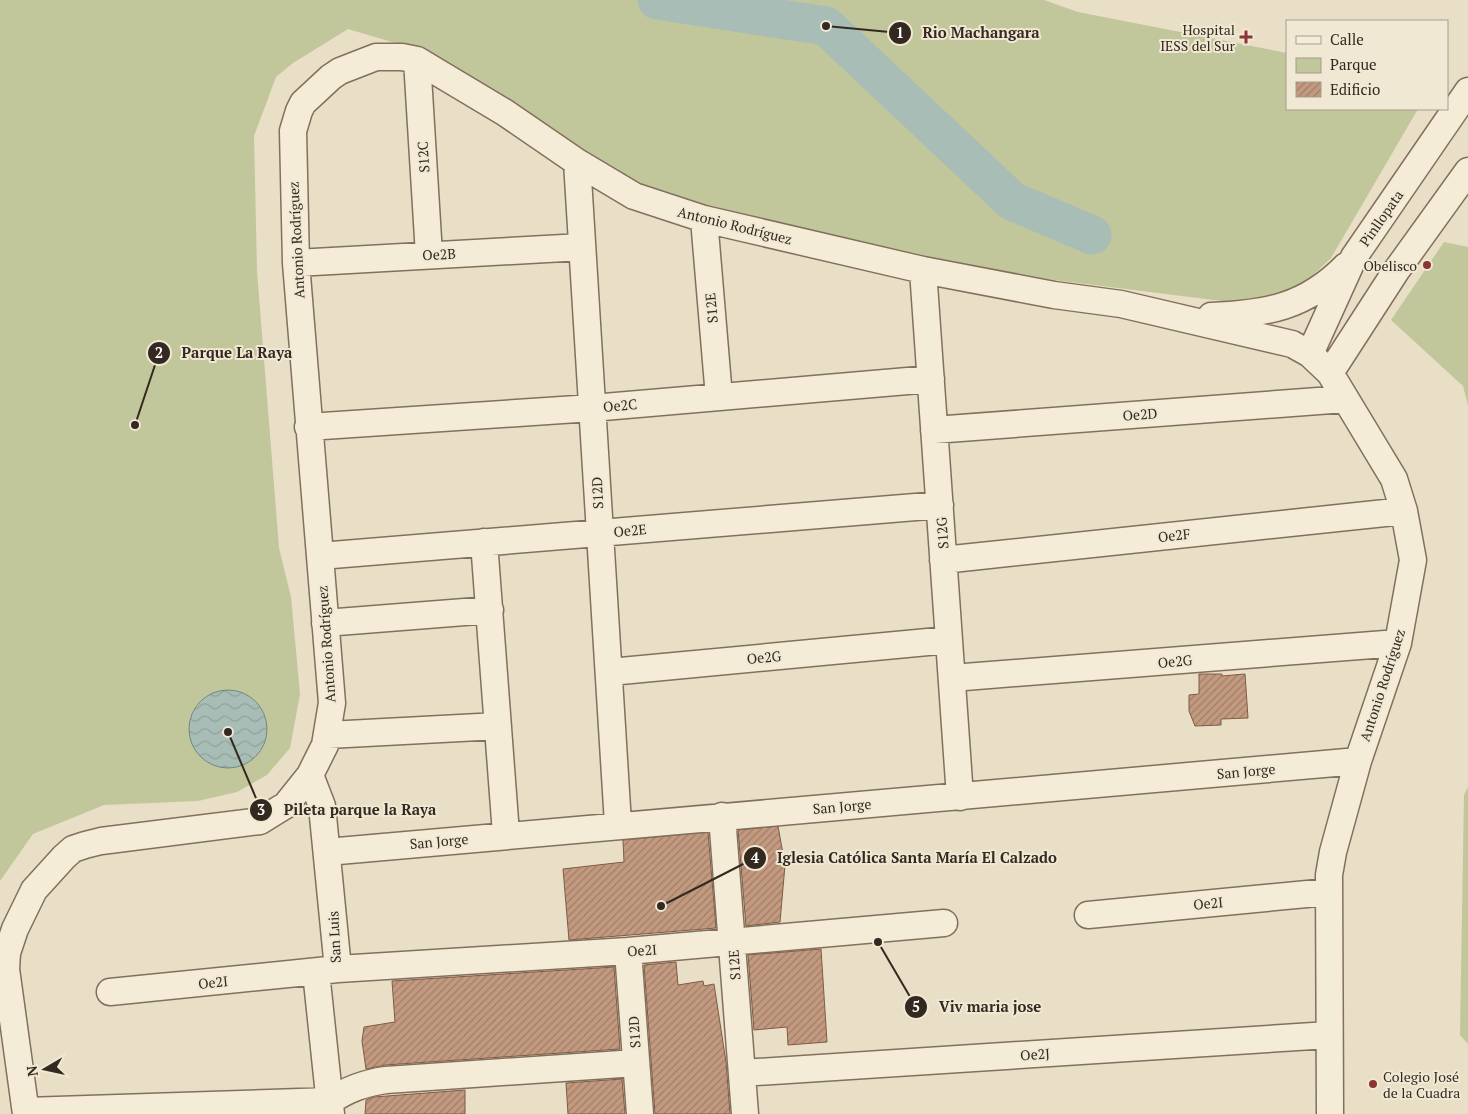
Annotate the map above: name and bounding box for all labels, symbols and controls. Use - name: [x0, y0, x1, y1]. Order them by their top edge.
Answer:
- callout: Rio Machangara: [887, 18, 1049, 48]
- place label: Hospital IESS del Sur: [1160, 20, 1236, 55]
- legend: [1286, 20, 1448, 110]
- text: 1: [896, 22, 904, 42]
- text: Rio Machangara: [922, 22, 1040, 42]
- text: Calle: [1330, 29, 1364, 49]
- marker: Hospital IESS del Sur: [1239, 30, 1253, 44]
- text: Parque: [1330, 54, 1377, 74]
- text: Edificio: [1330, 79, 1380, 99]
- street label: S12C: [412, 141, 434, 173]
- street label: Antonio Rodríguez: [283, 181, 309, 299]
- street label: Pinllopata: [1355, 186, 1407, 250]
- street label: Antonio Rodríguez: [676, 202, 794, 248]
- street label: Oe2B: [422, 244, 456, 264]
- place label: Obelisco: [1363, 256, 1417, 275]
- marker: Obelisco: [1421, 259, 1433, 271]
- street label: S12E: [700, 292, 722, 324]
- callout: Parque La Raya: [146, 338, 302, 368]
- text: 2: [155, 342, 163, 362]
- text: Parque La Raya: [182, 342, 293, 362]
- street label: Oe2C: [602, 394, 638, 416]
- street label: Oe2D: [1122, 403, 1158, 425]
- street label: S12D: [587, 476, 607, 510]
- street label: S12G: [931, 516, 953, 550]
- street label: Oe2E: [613, 519, 647, 541]
- street label: Oe2F: [1157, 524, 1191, 546]
- street label: Antonio Rodríguez: [312, 585, 340, 703]
- street label: Antonio Rodríguez: [1355, 626, 1409, 744]
- street label: Oe2G: [746, 646, 782, 668]
- street label: Oe2G: [1157, 650, 1193, 672]
- street label: San Jorge: [1216, 759, 1276, 783]
- street label: San Jorge: [812, 794, 872, 818]
- callout: Pileta parque la Raya: [249, 795, 446, 825]
- text: 3: [257, 799, 265, 819]
- text: Pileta parque la Raya: [284, 799, 437, 819]
- street label: San Jorge: [409, 829, 469, 853]
- callout: Iglesia Católica Santa María El Calzado: [742, 843, 1067, 873]
- text: 4: [751, 847, 760, 867]
- text: Iglesia Católica Santa María El Calzado: [777, 847, 1057, 867]
- street label: Oe2I: [1192, 892, 1224, 914]
- street label: San Luis: [323, 910, 345, 964]
- street label: Oe2I: [626, 939, 658, 961]
- street label: S12E: [723, 949, 745, 981]
- street label: Oe2I: [197, 971, 229, 993]
- callout: Viv maria jose: [903, 992, 1051, 1022]
- text: 5: [912, 996, 920, 1016]
- text: Viv maria jose: [939, 996, 1041, 1016]
- street label: S12D: [623, 1015, 645, 1049]
- street label: Oe2J: [1020, 1043, 1051, 1065]
- north arrow: [20, 1044, 70, 1094]
- text: N: [21, 1064, 42, 1078]
- place label: Colegio José de la Cuadra: [1383, 1067, 1460, 1102]
- marker: Colegio José de la Cuadra: [1367, 1078, 1379, 1090]

